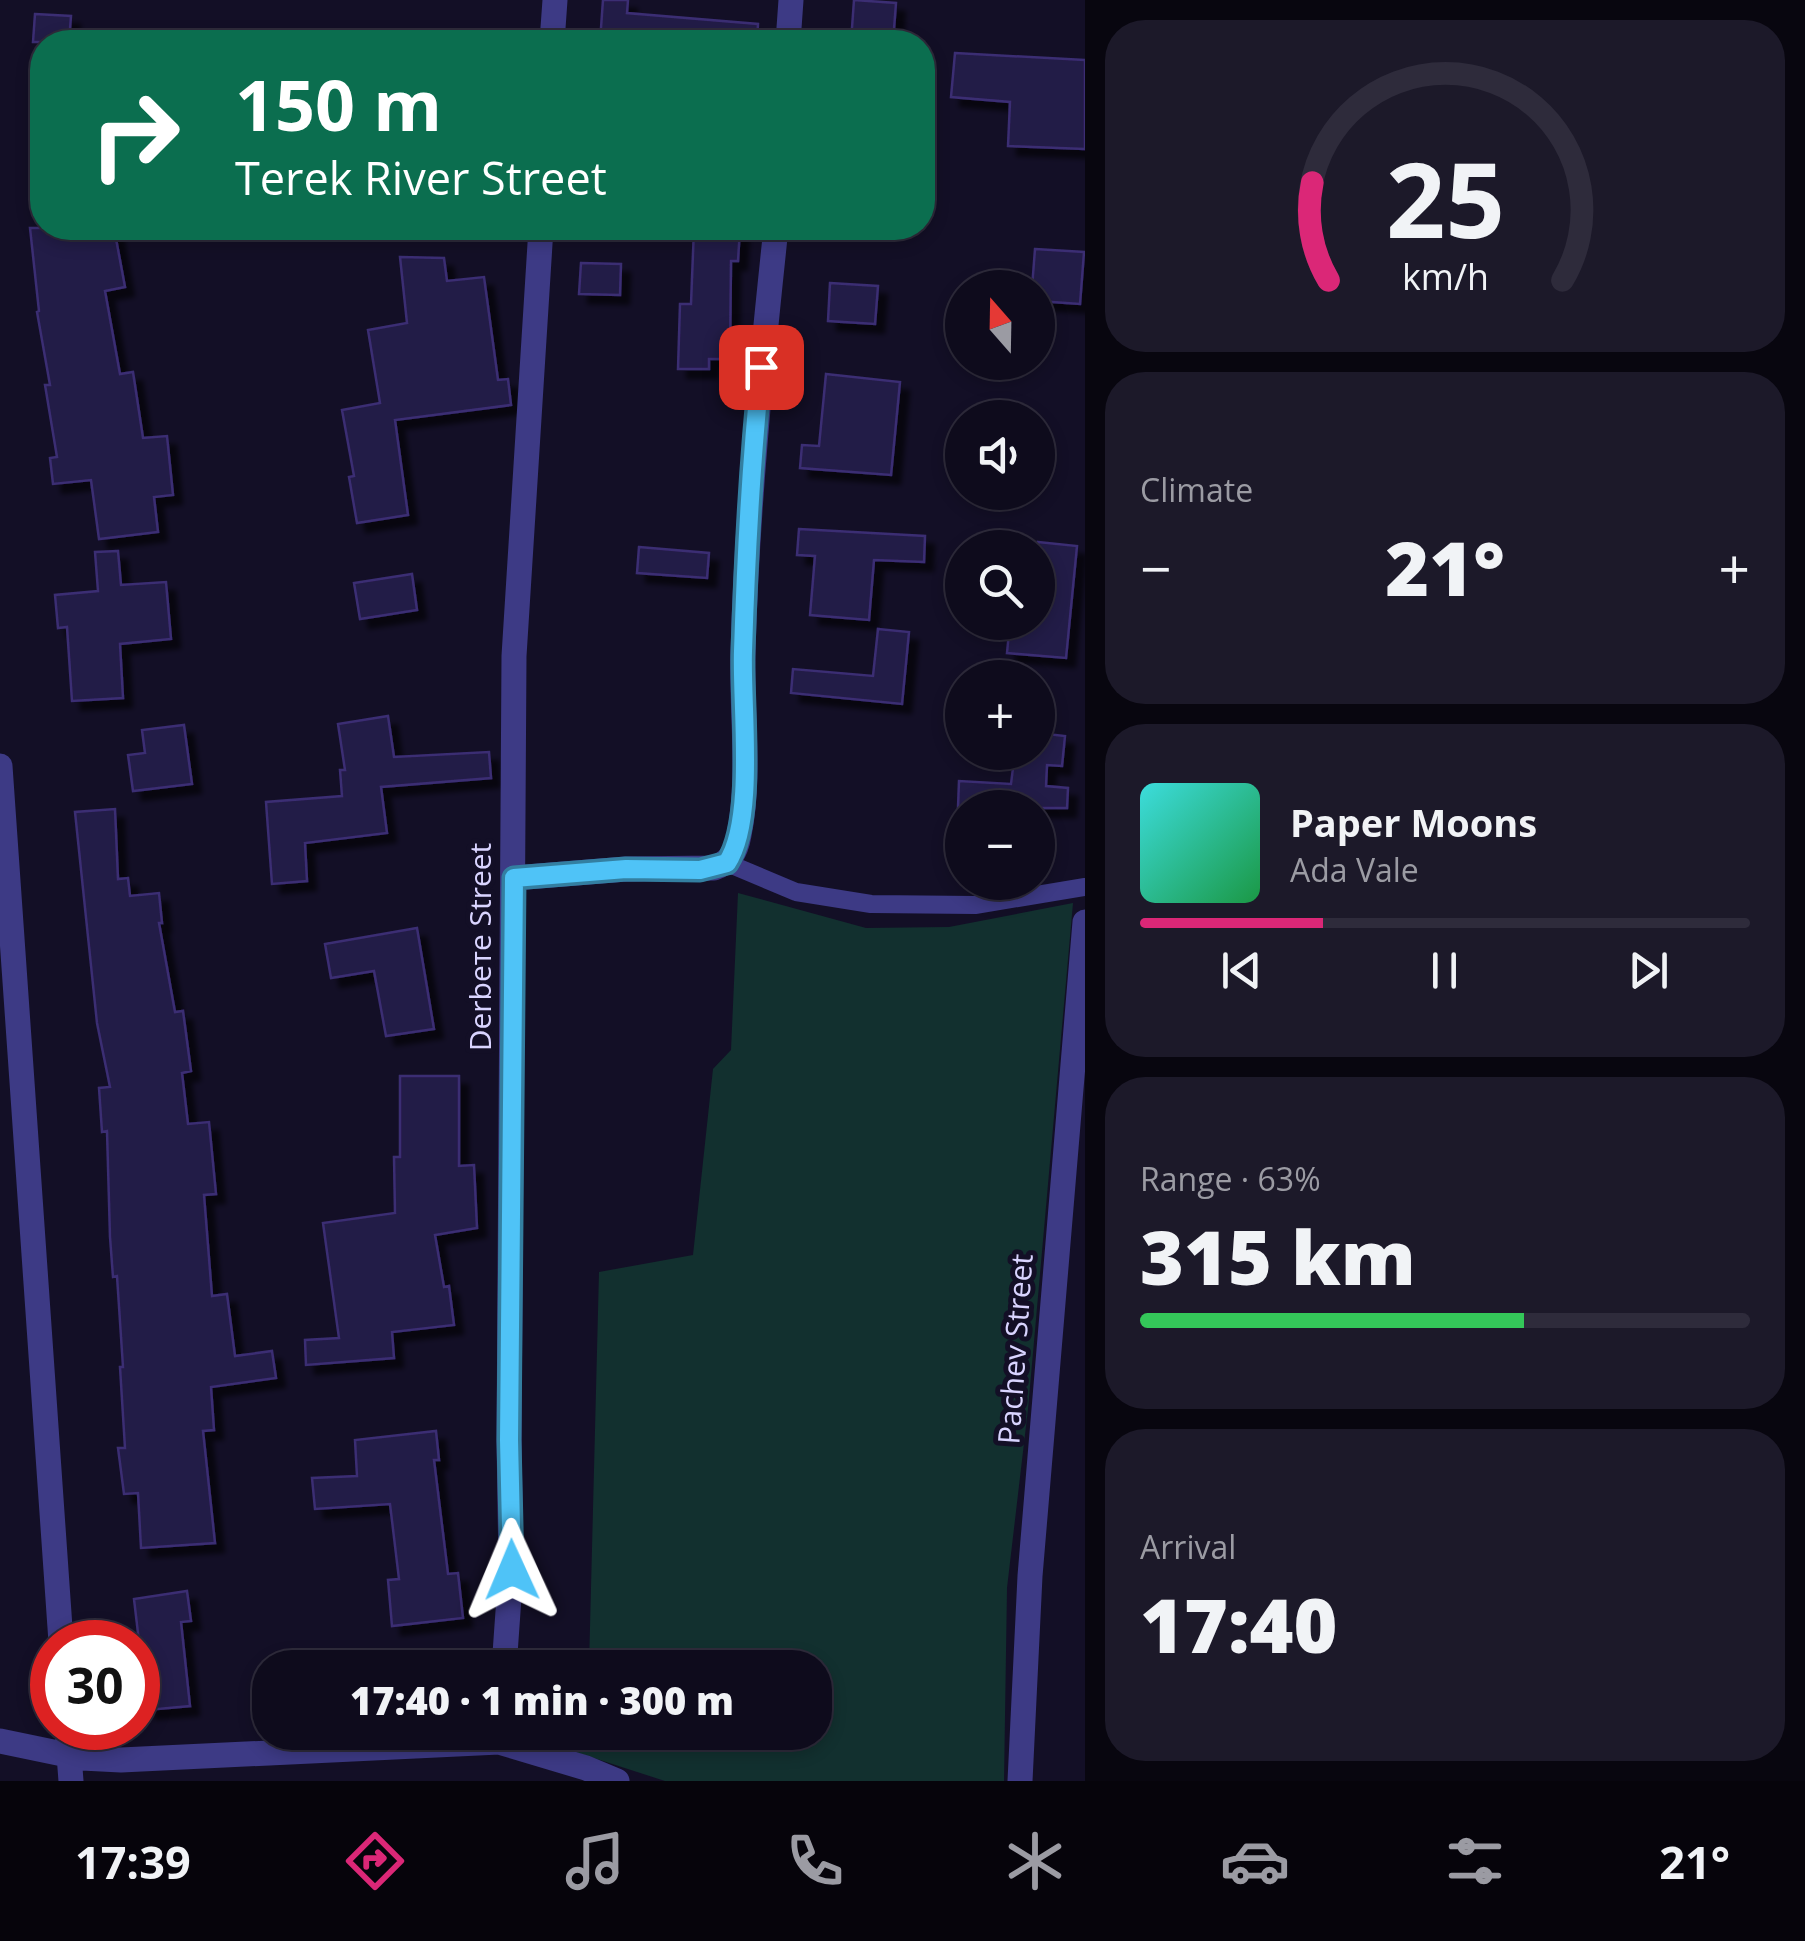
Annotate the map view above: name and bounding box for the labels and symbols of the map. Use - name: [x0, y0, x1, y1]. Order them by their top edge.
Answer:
- north arrow: [945, 270, 1055, 380]
- pin: [719, 325, 804, 410]
- street label: Derbeте Street: [459, 843, 500, 1051]
- street label: Pachev Street: [987, 1252, 1042, 1446]
- position arrow: [460, 1518, 564, 1622]
- speed limit sign: 30: [30, 1620, 160, 1750]

